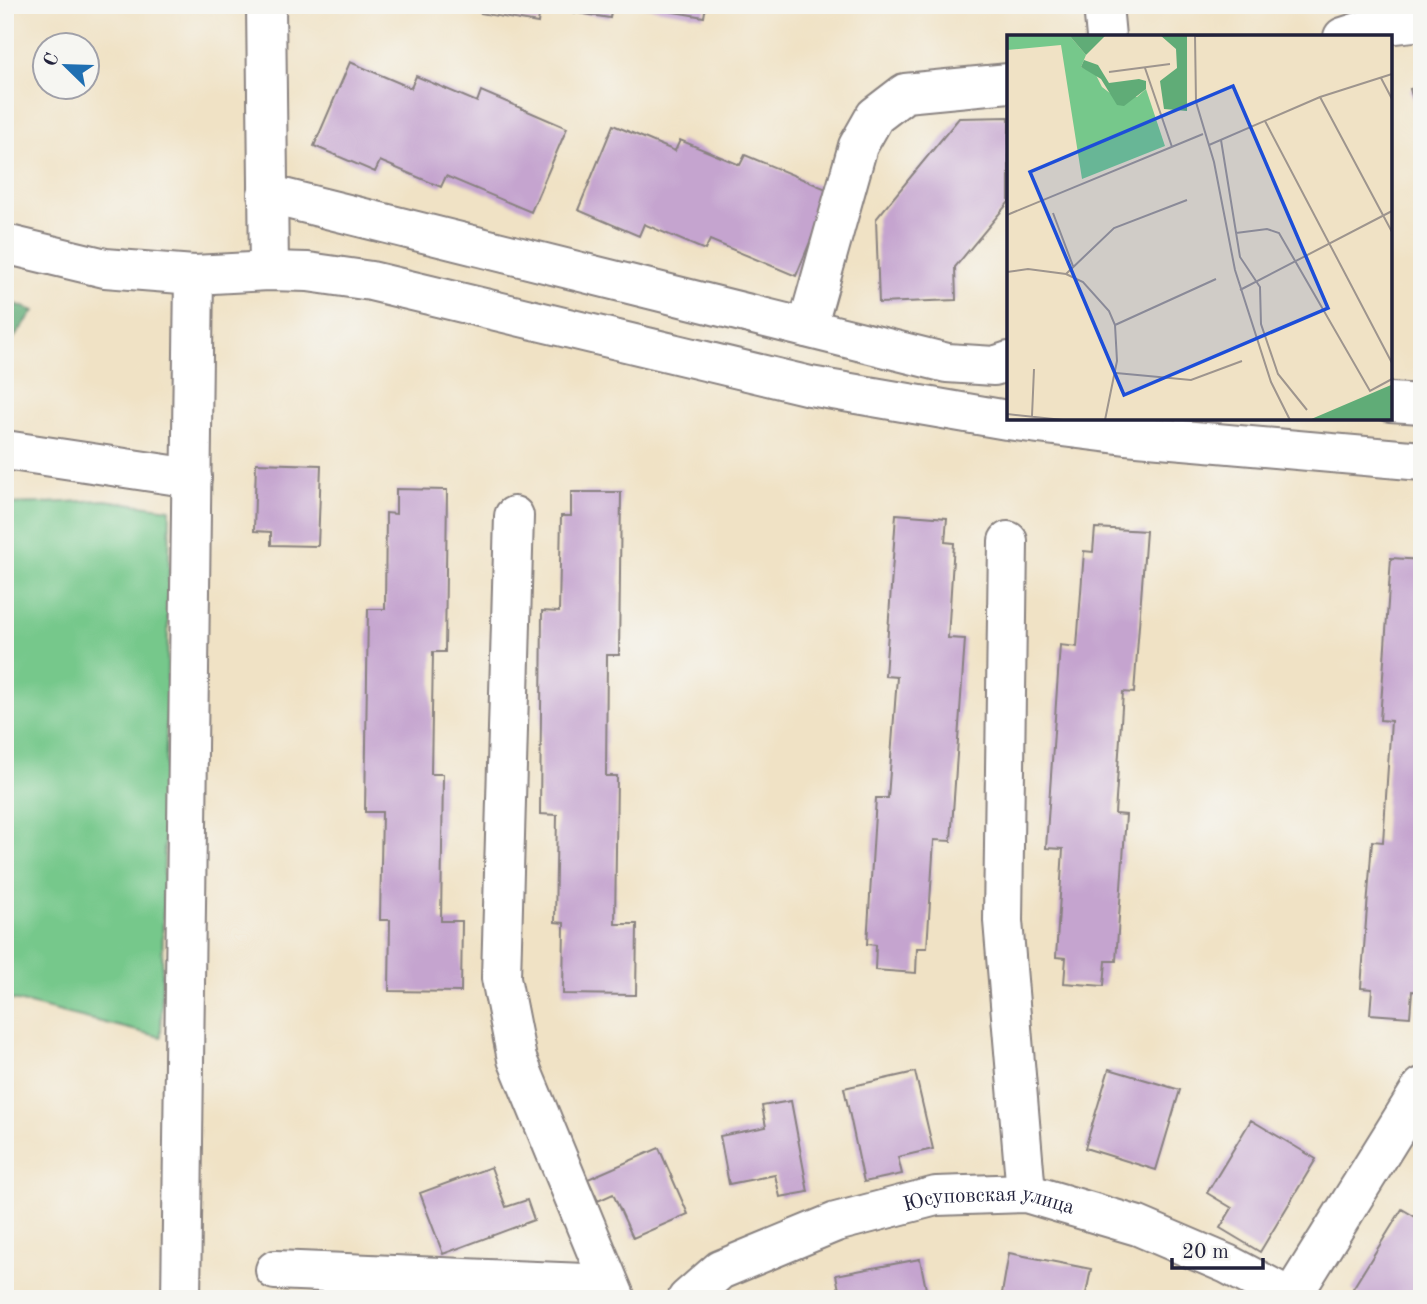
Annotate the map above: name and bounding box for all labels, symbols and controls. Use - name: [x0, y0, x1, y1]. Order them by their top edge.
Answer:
- north arrow: [32, 32, 102, 102]
- inset map: [1007, 35, 1392, 420]
- text: С: [41, 51, 64, 70]
- street label: Юсуповская улица: [901, 1183, 1077, 1219]
- scale bar: [1172, 1227, 1262, 1271]
- text: 20 m: [1182, 1242, 1229, 1263]

